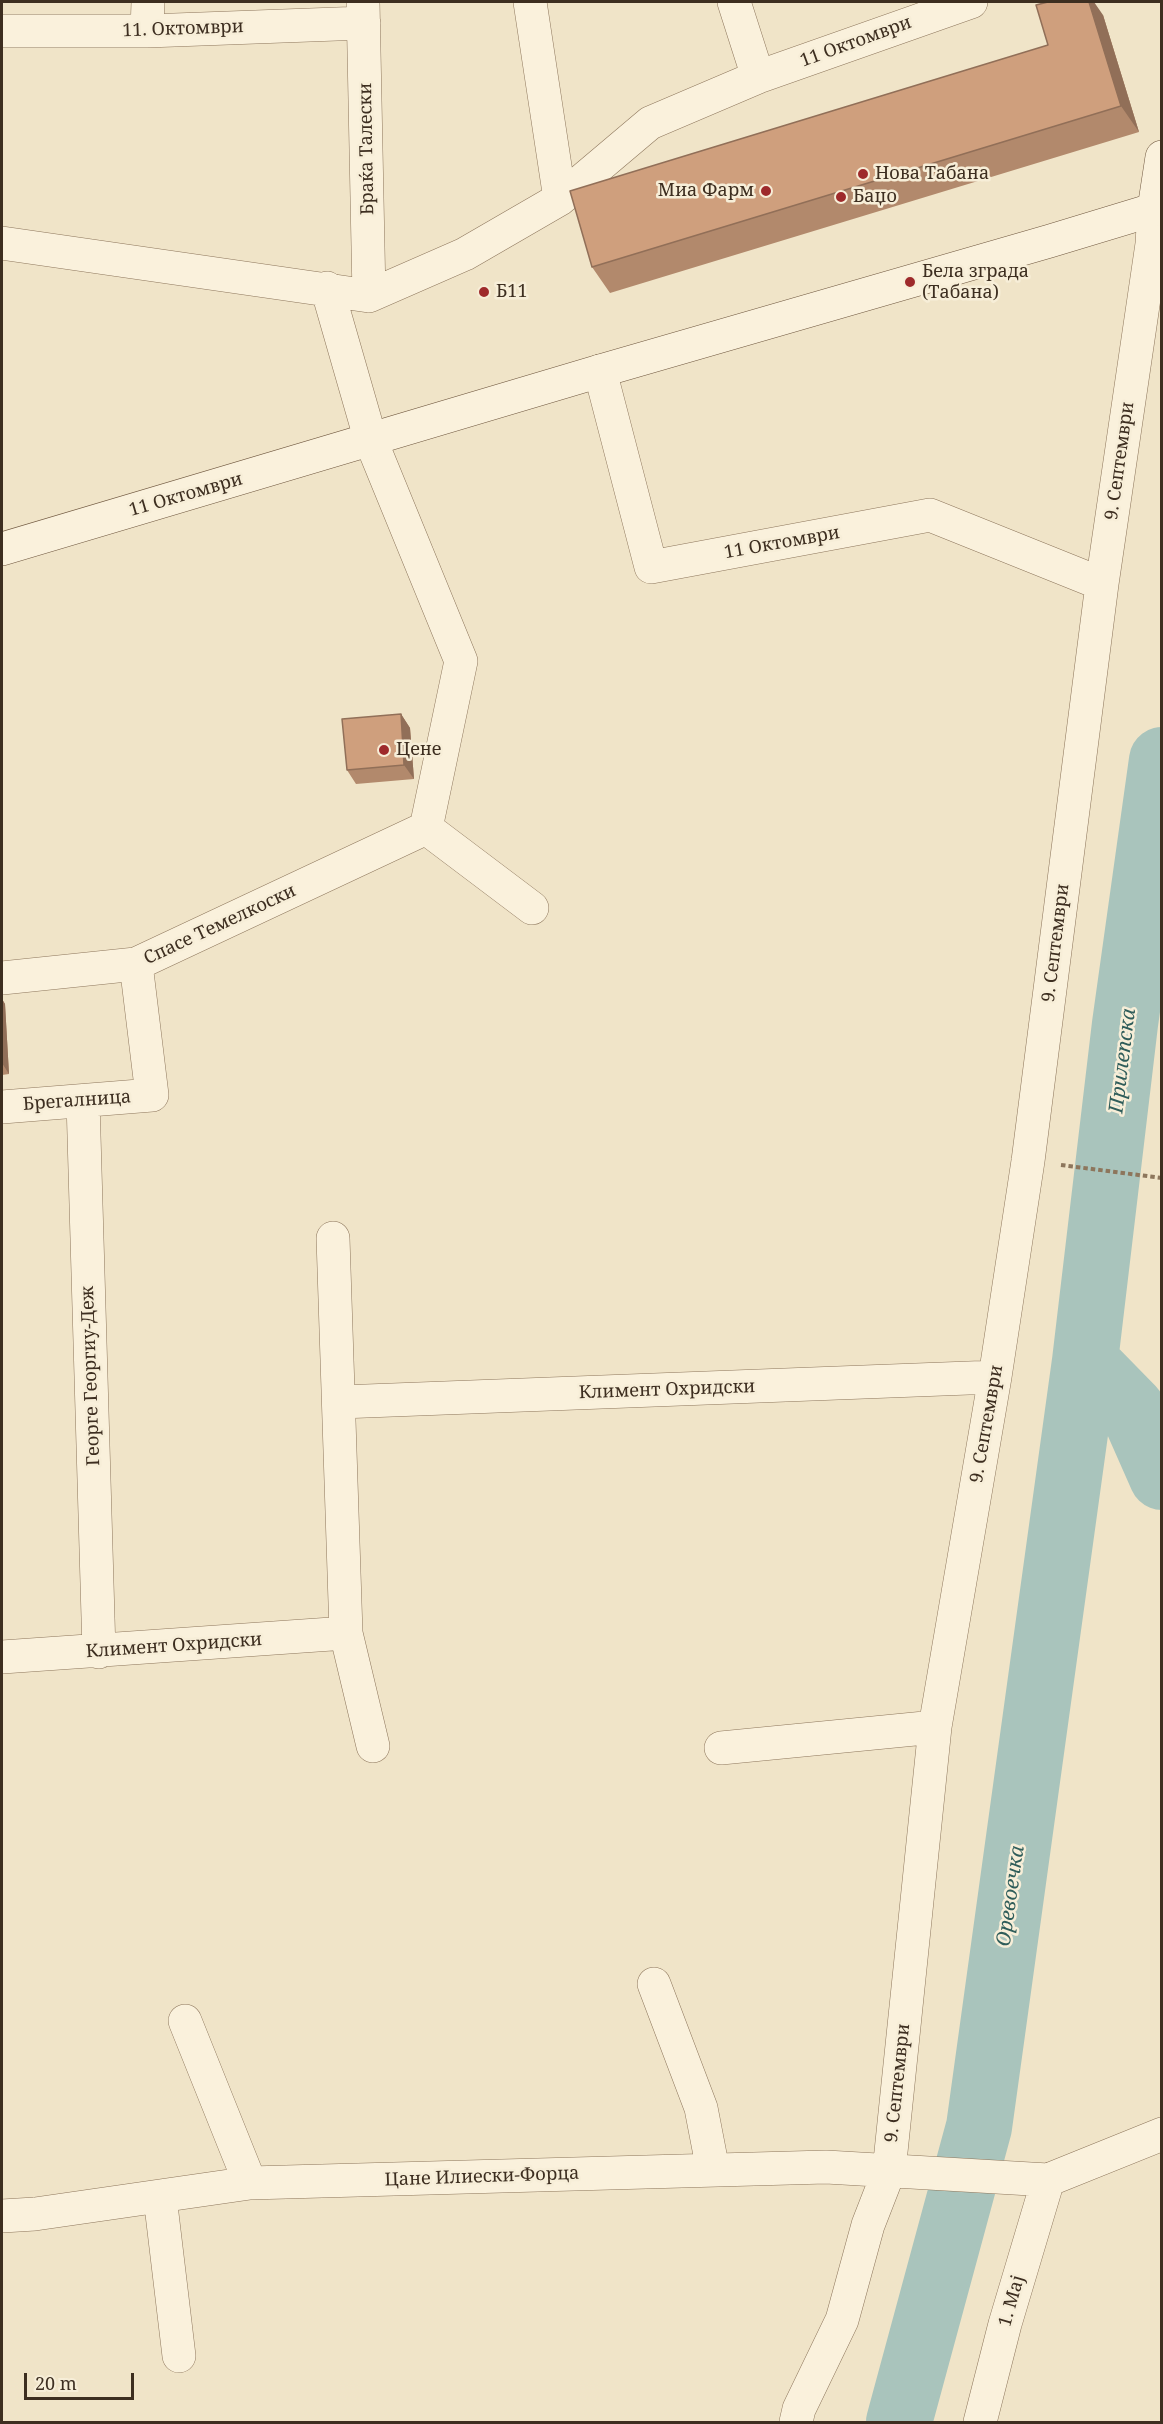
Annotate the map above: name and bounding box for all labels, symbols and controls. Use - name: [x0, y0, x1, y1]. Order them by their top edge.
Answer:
- street label: 11 Октомври: [797, 12, 915, 72]
- street label: 11. Октомври: [122, 16, 244, 42]
- street label: Браќа Талески: [355, 83, 379, 215]
- place label: Нова Табана: [875, 163, 989, 185]
- marker: Нова Табана: [856, 167, 870, 181]
- place label: Миа Фарм: [658, 180, 754, 202]
- marker: Миа Фарм: [759, 184, 773, 198]
- place label: Баџо: [853, 186, 897, 208]
- marker: Баџо: [834, 190, 848, 204]
- place label: Бела зграда (Табана): [922, 261, 1029, 304]
- marker: Бела зграда (Табана): [903, 275, 917, 289]
- place label: Б11: [496, 281, 527, 303]
- marker: Б11: [477, 285, 491, 299]
- street label: 9. Септември: [1101, 400, 1139, 522]
- street label: 11 Октомври: [127, 468, 245, 522]
- street label: 11 Октомври: [722, 522, 842, 564]
- place label: Цене: [396, 739, 441, 761]
- marker: Цене: [377, 743, 391, 757]
- street label: Спасе Темелкоски: [140, 880, 300, 970]
- street label: 9. Септември: [1038, 882, 1074, 1004]
- water label: Прилепска: [1105, 1007, 1141, 1115]
- street label: Брегалница: [22, 1086, 132, 1116]
- street label: Георге Георгиу-Деж: [77, 1286, 105, 1466]
- street label: 9. Септември: [966, 1363, 1008, 1485]
- street label: Климент Охридски: [578, 1376, 756, 1404]
- street label: Климент Охридски: [85, 1629, 263, 1663]
- water label: Оревоечка: [992, 1844, 1030, 1948]
- street label: 9. Септември: [881, 2023, 915, 2143]
- street label: Цане Илиески-Форца: [384, 2163, 580, 2191]
- street label: 1. Мај: [994, 2273, 1030, 2329]
- scale bar: [27, 2361, 136, 2399]
- text: 20 m: [35, 2371, 77, 2395]

